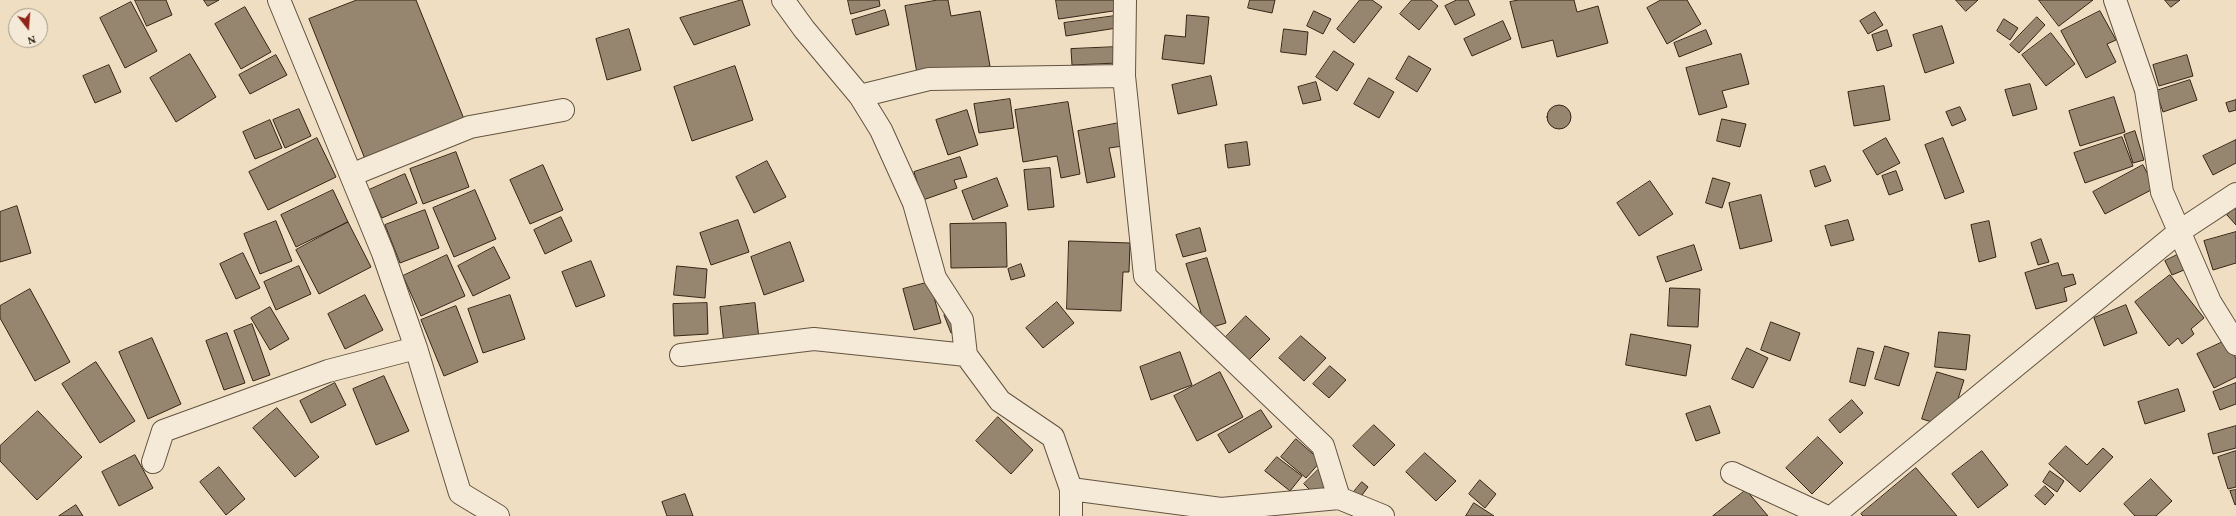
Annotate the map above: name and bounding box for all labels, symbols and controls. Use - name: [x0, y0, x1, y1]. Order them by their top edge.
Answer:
- north arrow: [8, 8, 48, 48]
- text: N: [25, 31, 37, 47]

